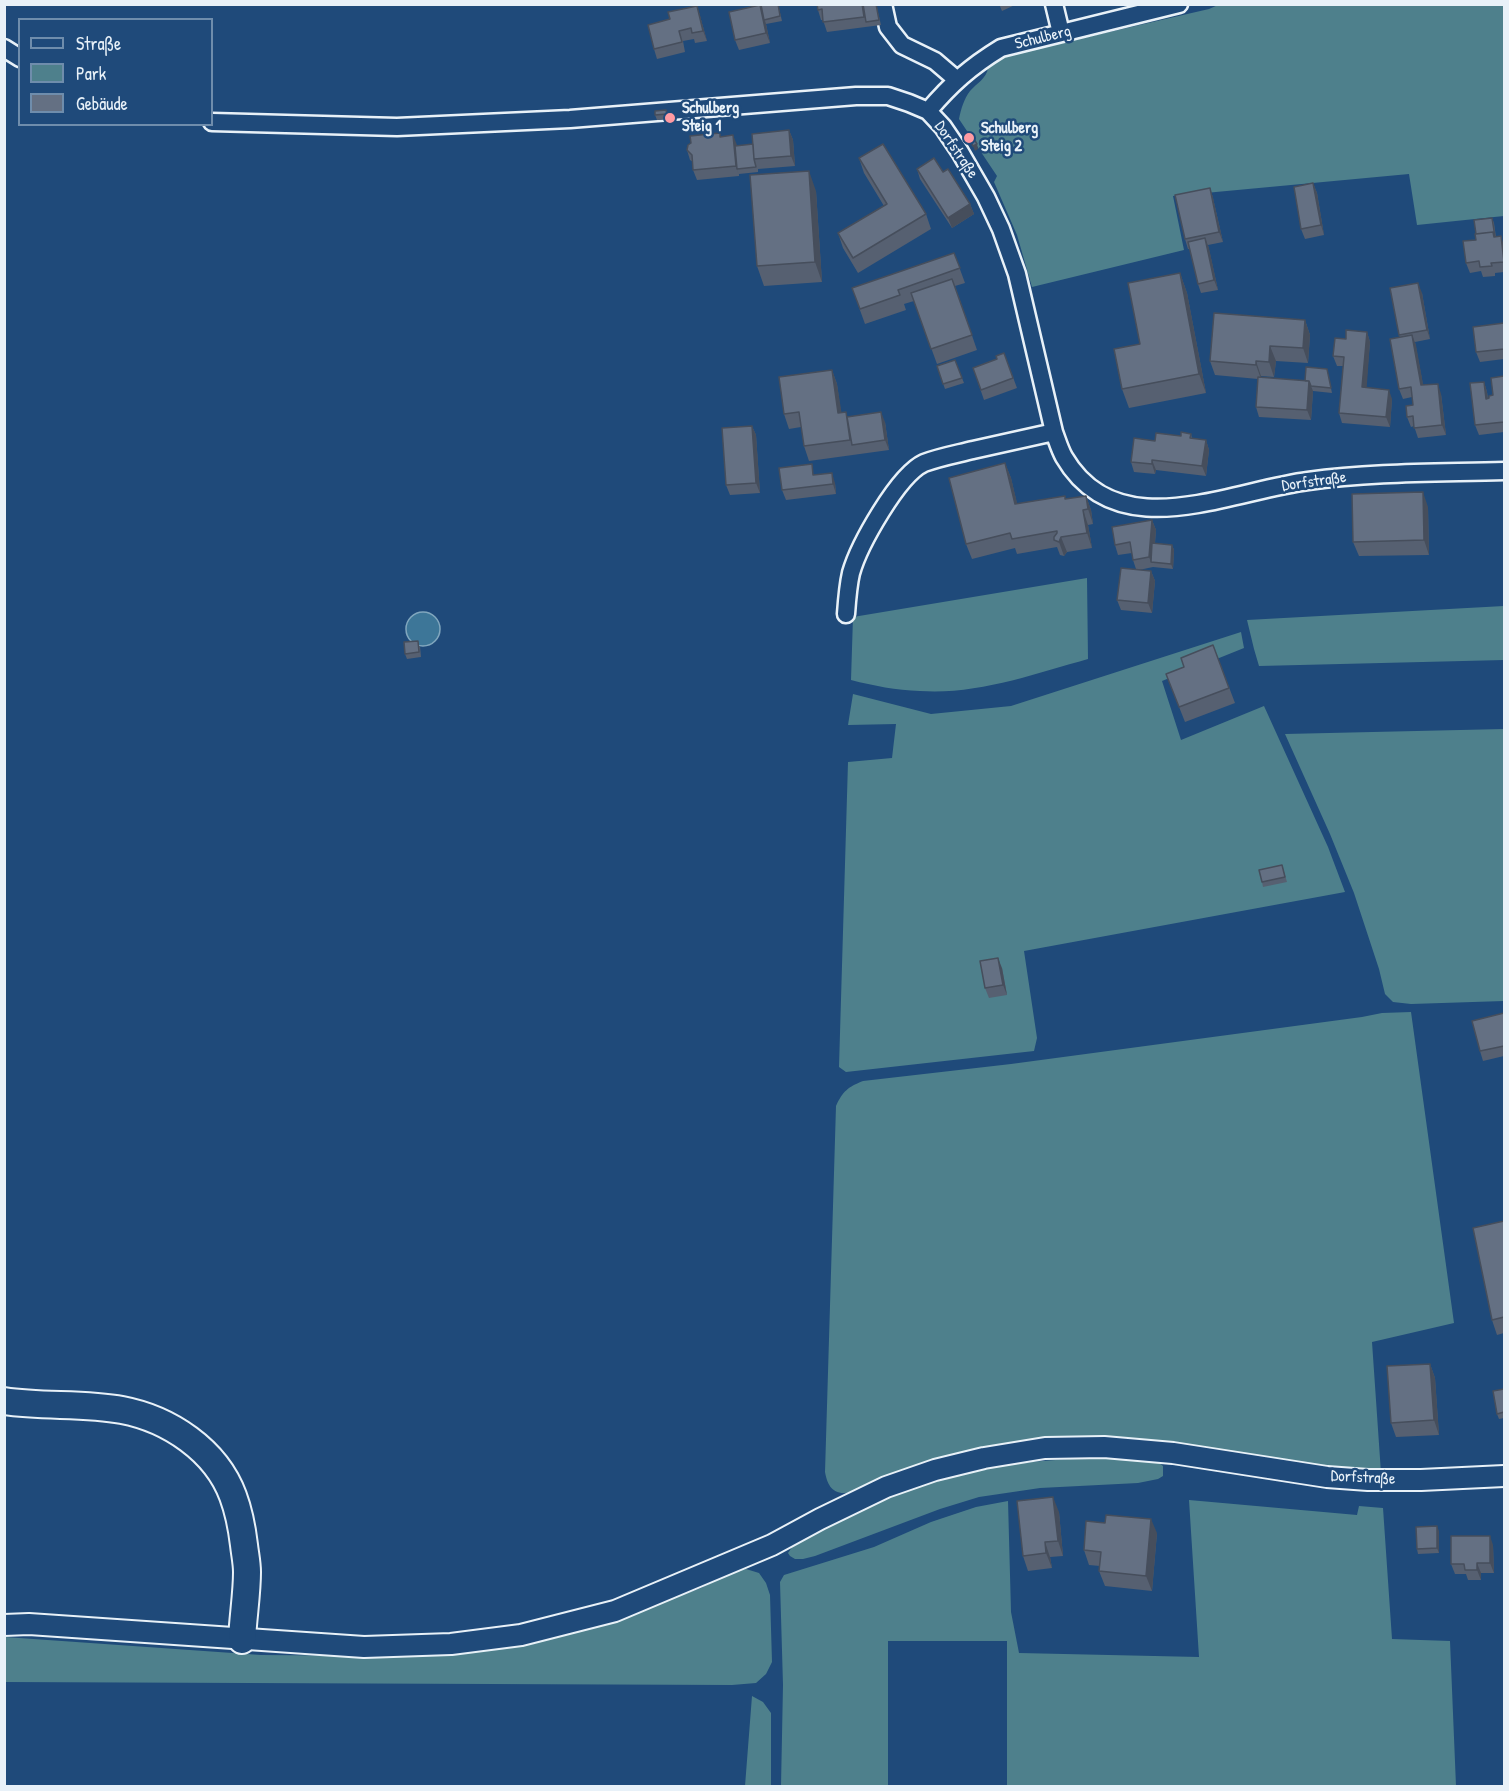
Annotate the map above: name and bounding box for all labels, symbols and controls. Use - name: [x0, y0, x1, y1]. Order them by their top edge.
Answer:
- legend: [18, 18, 213, 126]
- street label: Schulberg: [1013, 22, 1073, 54]
- text: Straße: [76, 31, 121, 56]
- text: Park: [76, 61, 106, 86]
- text: Gebäude: [76, 91, 128, 116]
- place label: Schulberg Steig 1: [682, 99, 739, 137]
- marker: Schulberg Steig 1: [663, 111, 677, 125]
- street label: Dorfstraße: [930, 118, 982, 182]
- place label: Schulberg Steig 2: [981, 119, 1038, 157]
- marker: Schulberg Steig 2: [962, 131, 976, 145]
- street label: Dorfstraße: [1281, 468, 1347, 496]
- street label: Dorfstraße: [1330, 1467, 1396, 1489]

